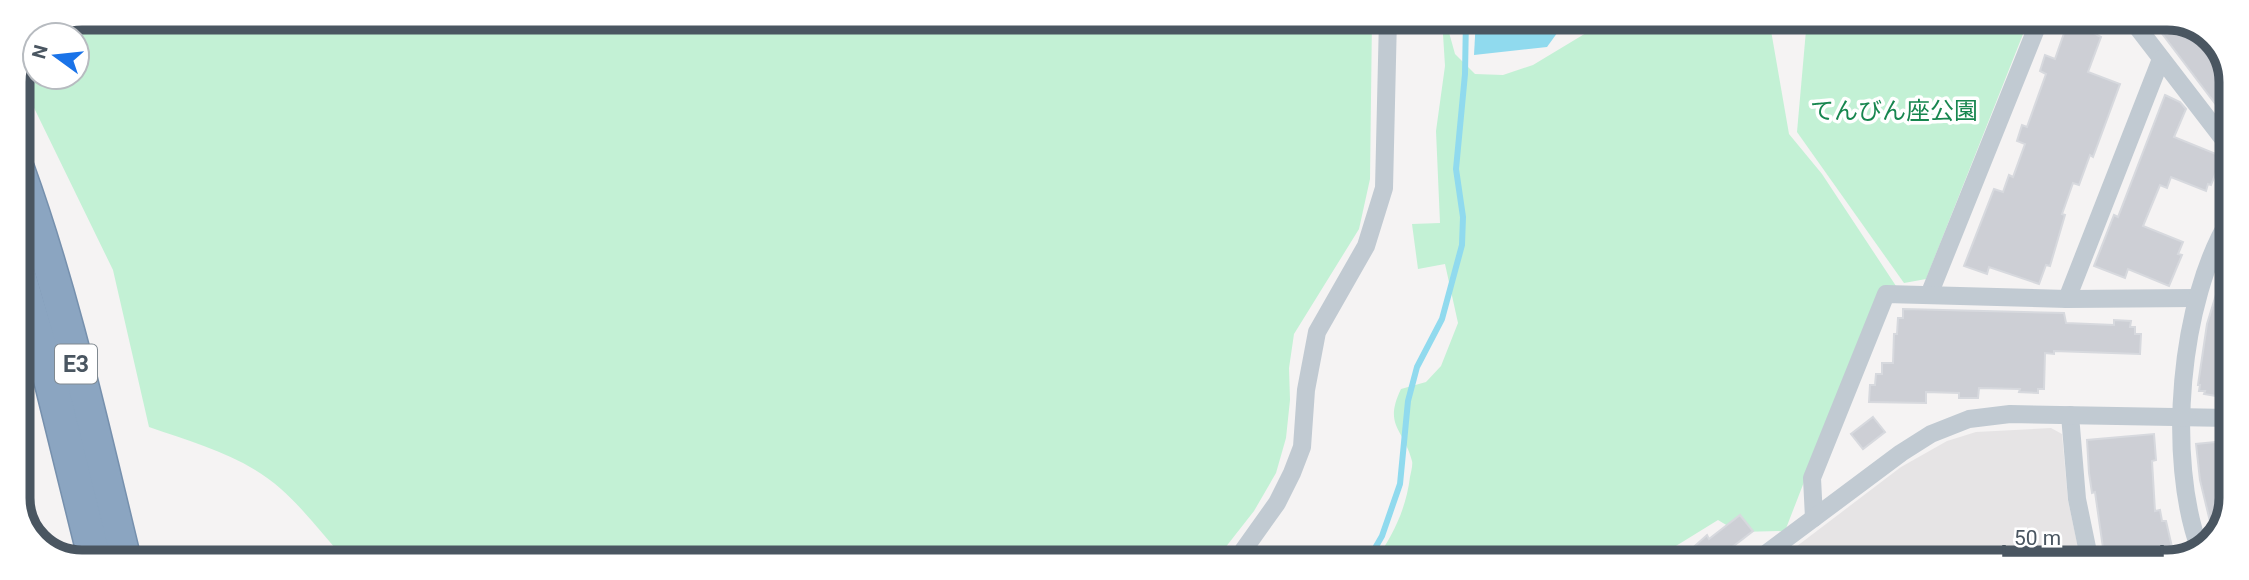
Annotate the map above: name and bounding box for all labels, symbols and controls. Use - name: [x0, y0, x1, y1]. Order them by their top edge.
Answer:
- north arrow: [21, 21, 91, 91]
- text: N: [27, 42, 53, 61]
- park label: てんびん座公園: [1810, 97, 1978, 125]
- road number: E3: [55, 344, 97, 384]
- scale bar: [2004, 514, 2162, 558]
- text: 50 m: [2014, 526, 2061, 550]

